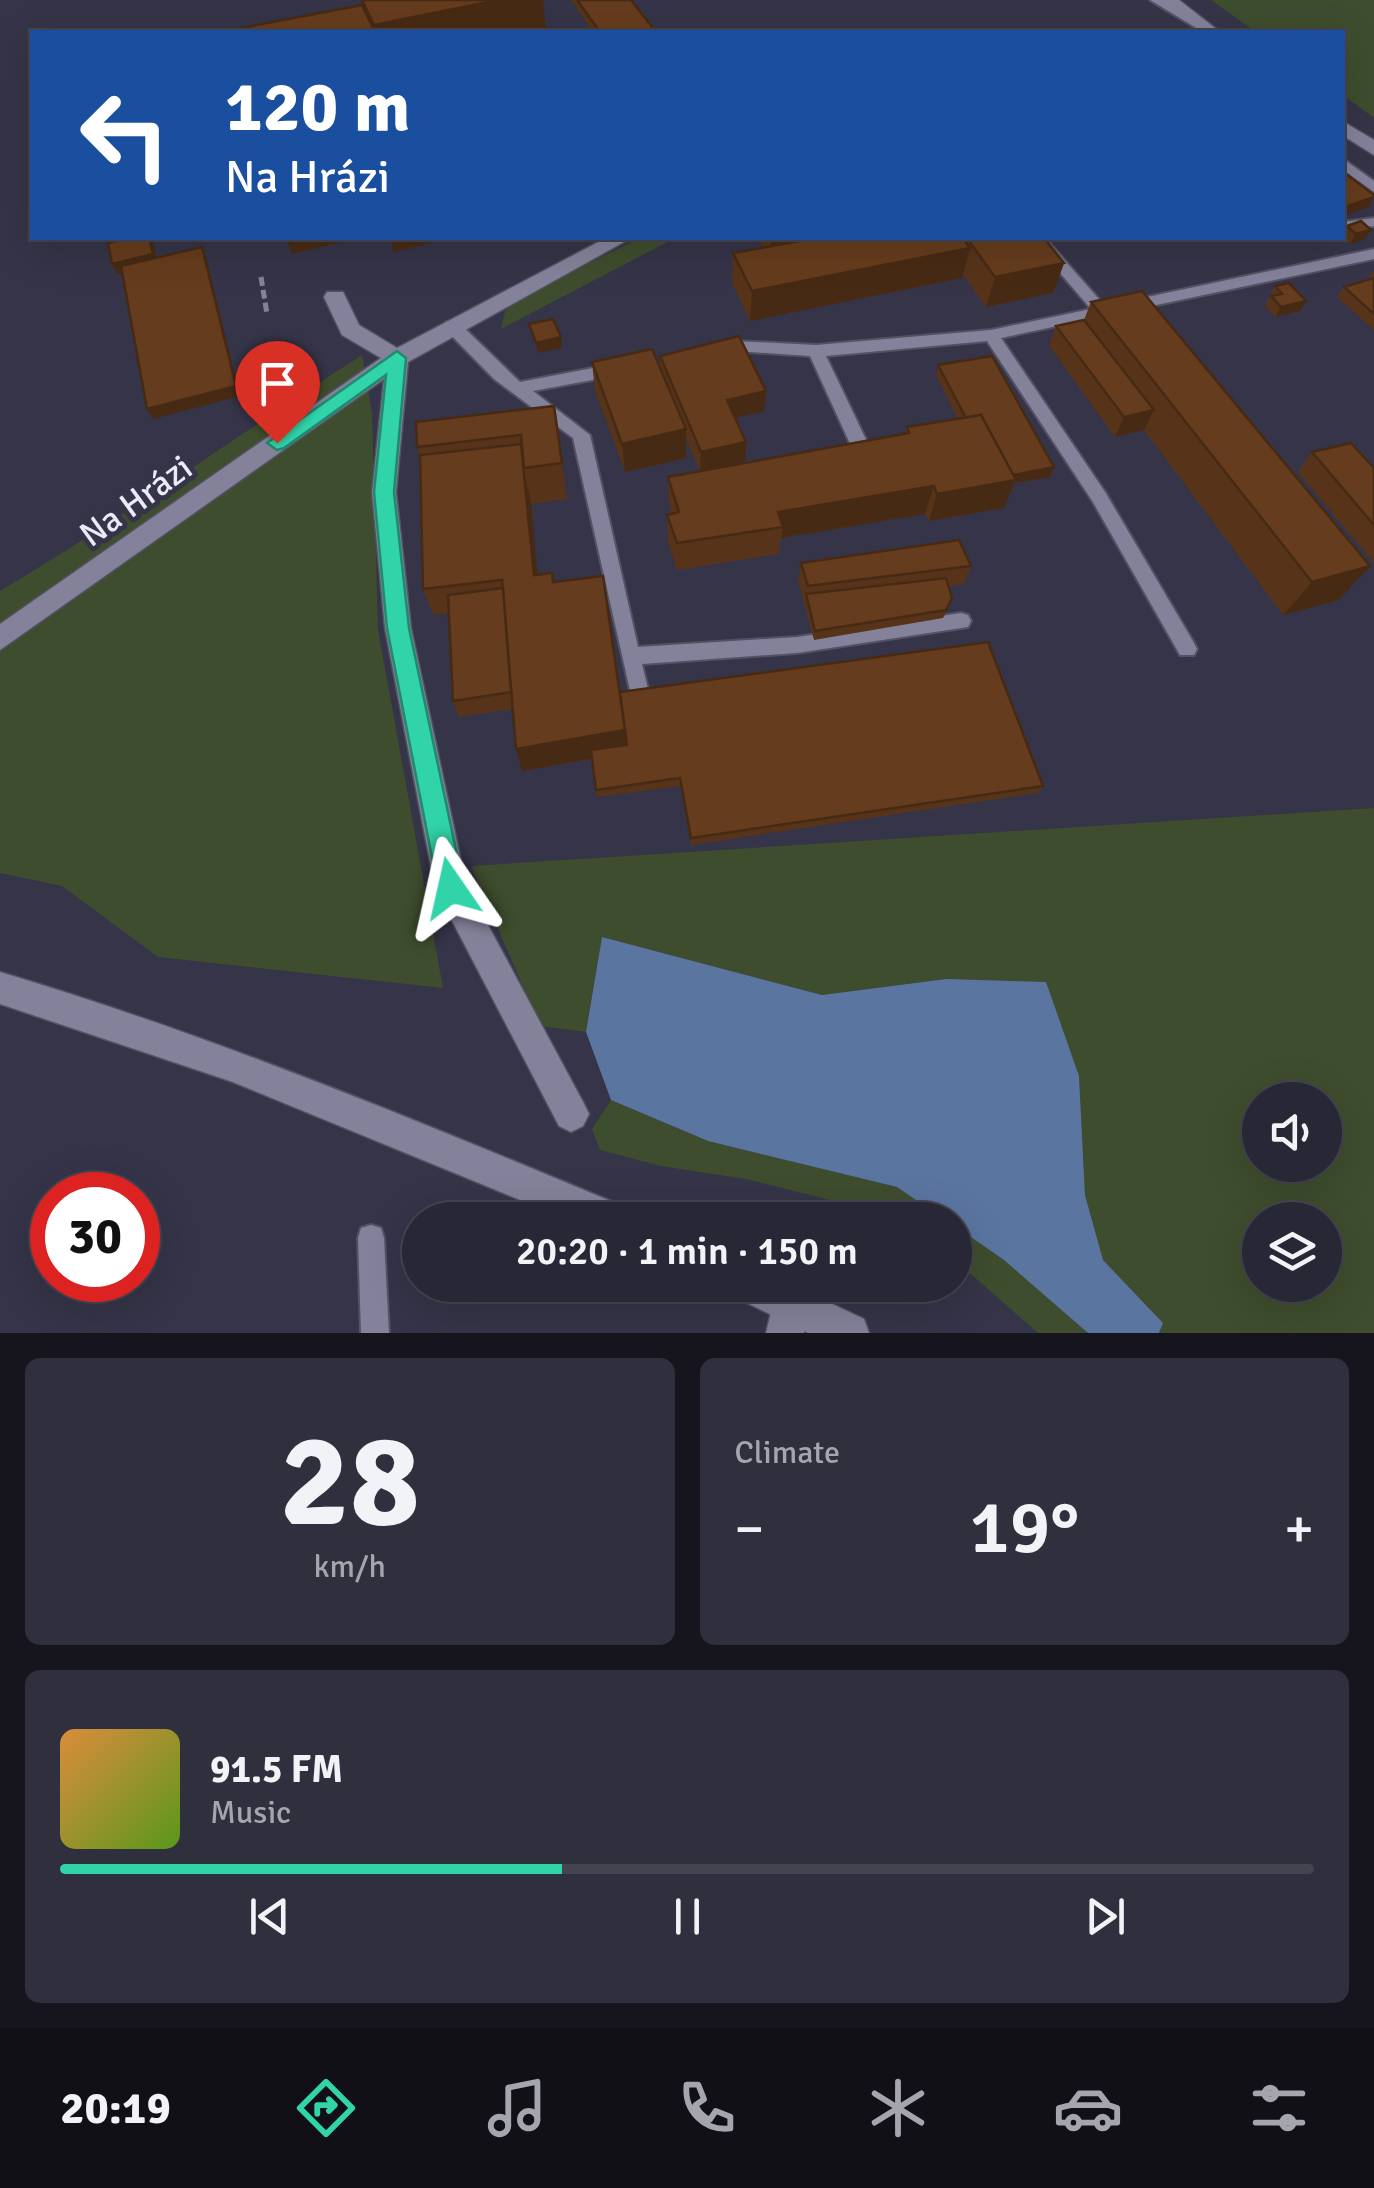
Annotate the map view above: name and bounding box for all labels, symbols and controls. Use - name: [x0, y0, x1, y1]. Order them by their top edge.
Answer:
- text: 120 m: [225, 64, 410, 150]
- icon: left: [60, 70, 190, 200]
- text: Na Hrázi: [225, 150, 390, 205]
- pin: [235, 341, 320, 444]
- icon: arrive: [250, 356, 305, 411]
- street label: Na Hrázi: [71, 446, 201, 556]
- position arrow: [399, 836, 503, 940]
- map controls: [1242, 1082, 1342, 1302]
- button: sound: [1242, 1082, 1342, 1182]
- speed limit sign: 30: [30, 1172, 160, 1302]
- button: layers: [1242, 1202, 1342, 1302]
- text: 20:20 · 1 min · 150 m: [516, 1228, 858, 1275]
- text: 28: [280, 1402, 420, 1562]
- text: Climate: [735, 1433, 840, 1472]
- text: 19°: [969, 1481, 1079, 1574]
- text: −: [735, 1495, 764, 1563]
- text: +: [1284, 1495, 1314, 1563]
- text: km/h: [314, 1547, 386, 1586]
- text: 91.5 FM: [210, 1746, 343, 1793]
- text: Music: [210, 1793, 291, 1832]
- icon: previous: [242, 1889, 297, 1944]
- icon: pause: [660, 1889, 715, 1944]
- icon: next: [1078, 1889, 1133, 1944]
- icon: directions: [291, 2073, 361, 2143]
- icon: music: [482, 2073, 552, 2143]
- icon: phone: [672, 2073, 742, 2143]
- icon: climate: [863, 2073, 933, 2143]
- icon: car: [1053, 2073, 1123, 2143]
- icon: filters: [1244, 2073, 1314, 2143]
- text: 20:19: [60, 2081, 171, 2136]

